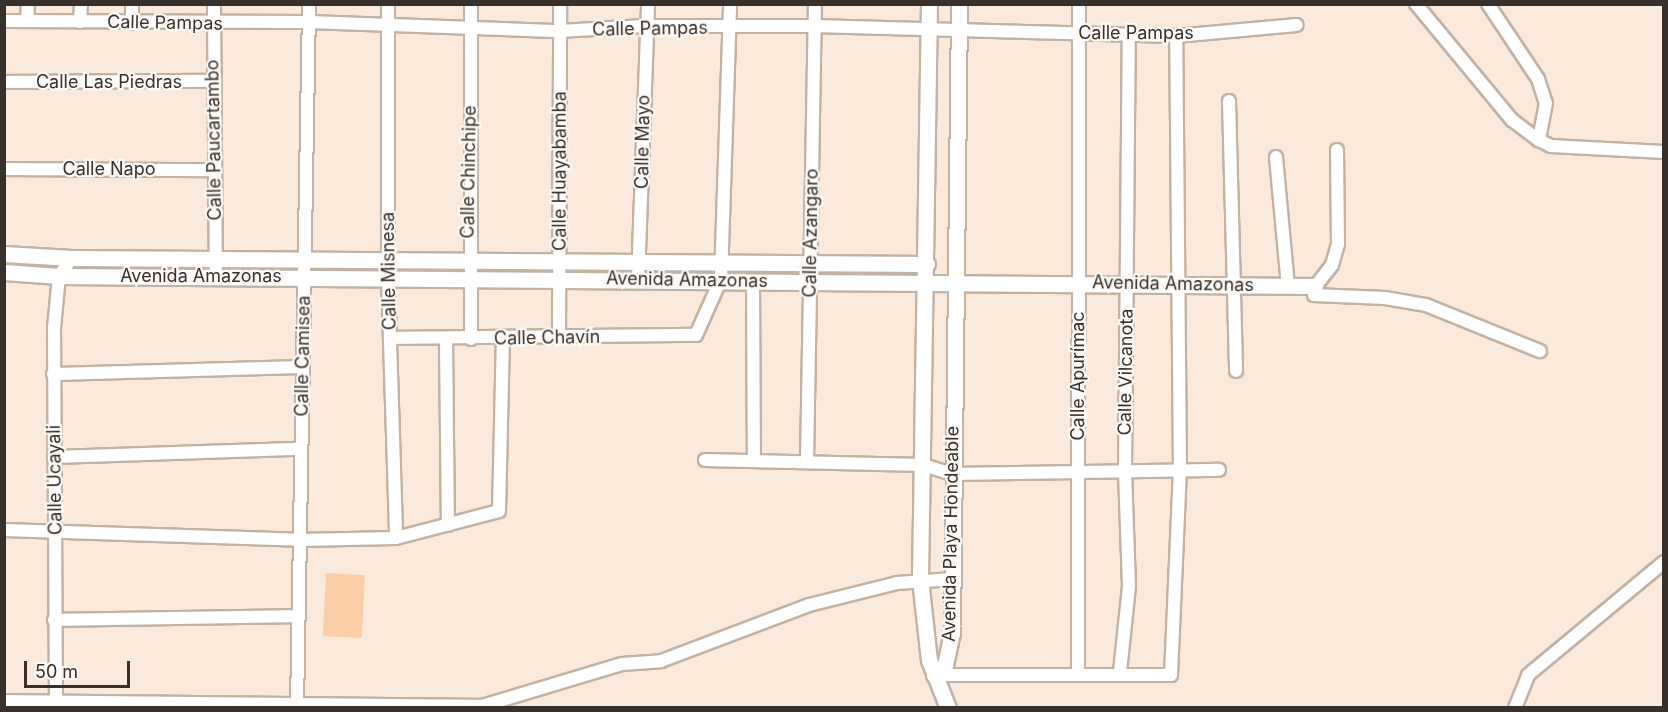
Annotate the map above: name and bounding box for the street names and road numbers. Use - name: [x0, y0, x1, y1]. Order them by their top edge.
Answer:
- street label: Calle Pampas: [107, 11, 223, 35]
- street label: Calle Pampas: [592, 17, 708, 41]
- street label: Calle Pampas: [1078, 22, 1194, 44]
- street label: Calle Paucartambo: [202, 59, 226, 221]
- street label: Calle Las Piedras: [36, 71, 182, 93]
- street label: Calle Huayabamba: [549, 91, 571, 251]
- street label: Calle Mayo: [631, 95, 655, 189]
- street label: Calle Chinchipe: [457, 105, 481, 239]
- street label: Calle Napo: [62, 158, 156, 180]
- street label: Calle Azangaro: [799, 168, 823, 298]
- street label: Calle Misnesa: [377, 212, 401, 330]
- street label: Avenida Amazonas: [120, 265, 282, 287]
- street label: Avenida Amazonas: [606, 268, 768, 292]
- street label: Avenida Amazonas: [1092, 272, 1254, 296]
- street label: Calle Camisea: [291, 295, 315, 417]
- street label: Calle Vilcanota: [1114, 308, 1138, 436]
- street label: Calle Apurímac: [1067, 311, 1089, 441]
- street label: Calle Chavín: [494, 326, 600, 350]
- street label: Calle Ucayali: [43, 425, 67, 535]
- street label: Avenida Playa Hondeable: [938, 426, 964, 642]

